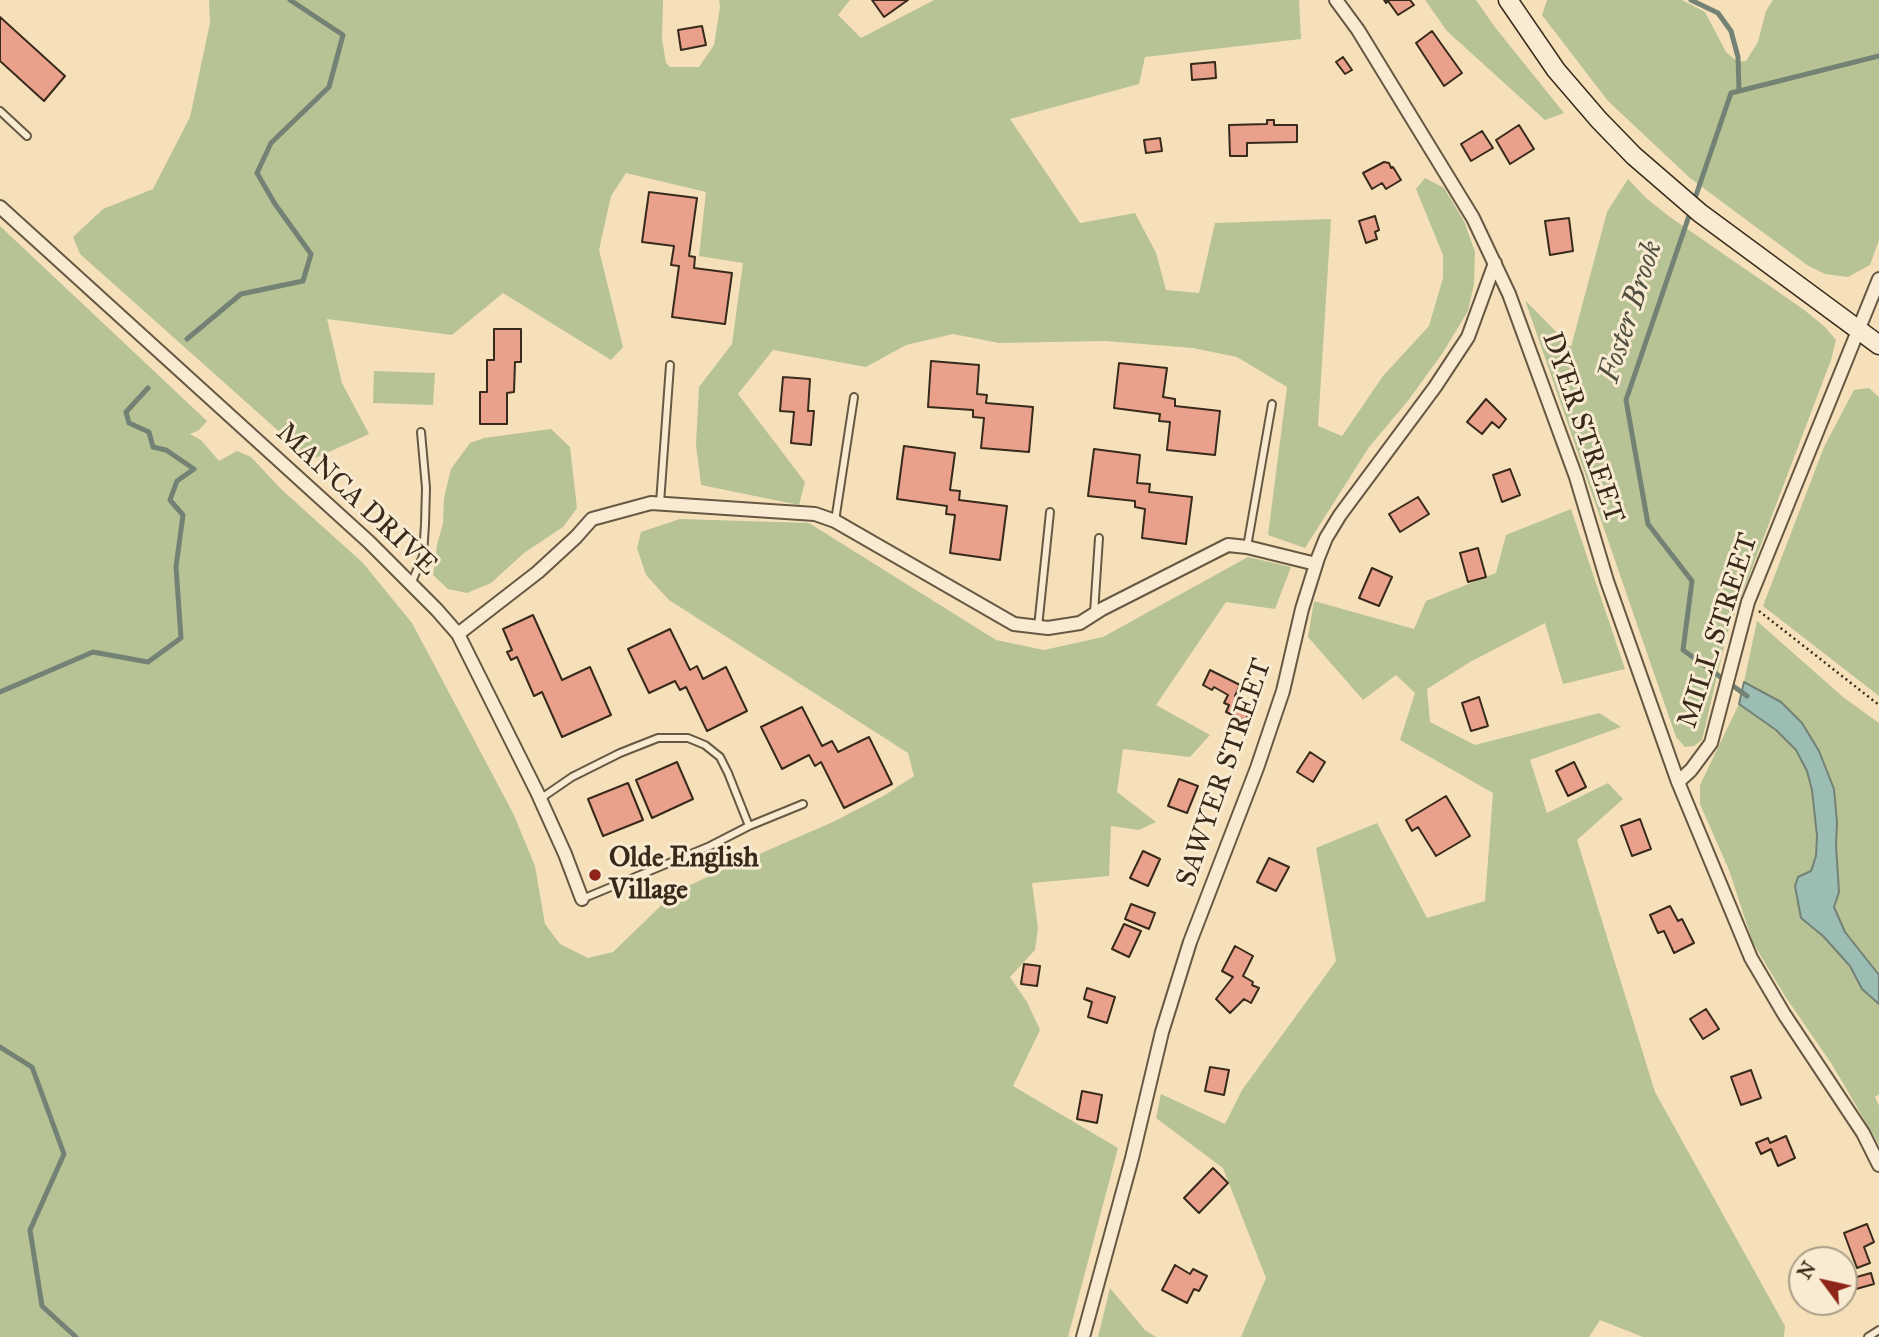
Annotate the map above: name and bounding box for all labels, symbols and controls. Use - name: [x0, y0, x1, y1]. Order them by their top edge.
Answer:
- water label: Foster Brook: [1592, 237, 1672, 387]
- street label: DYER STREET: [1534, 328, 1630, 528]
- street label: MANCA DRIVE: [268, 417, 444, 583]
- street label: MILL STREET: [1672, 529, 1766, 733]
- street label: SAWYER STREET: [1170, 655, 1280, 891]
- place label: Olde English Village: [609, 842, 759, 908]
- marker: Olde English Village: [587, 867, 603, 883]
- north arrow: [1788, 1246, 1858, 1316]
- text: N: [1793, 1257, 1821, 1283]

